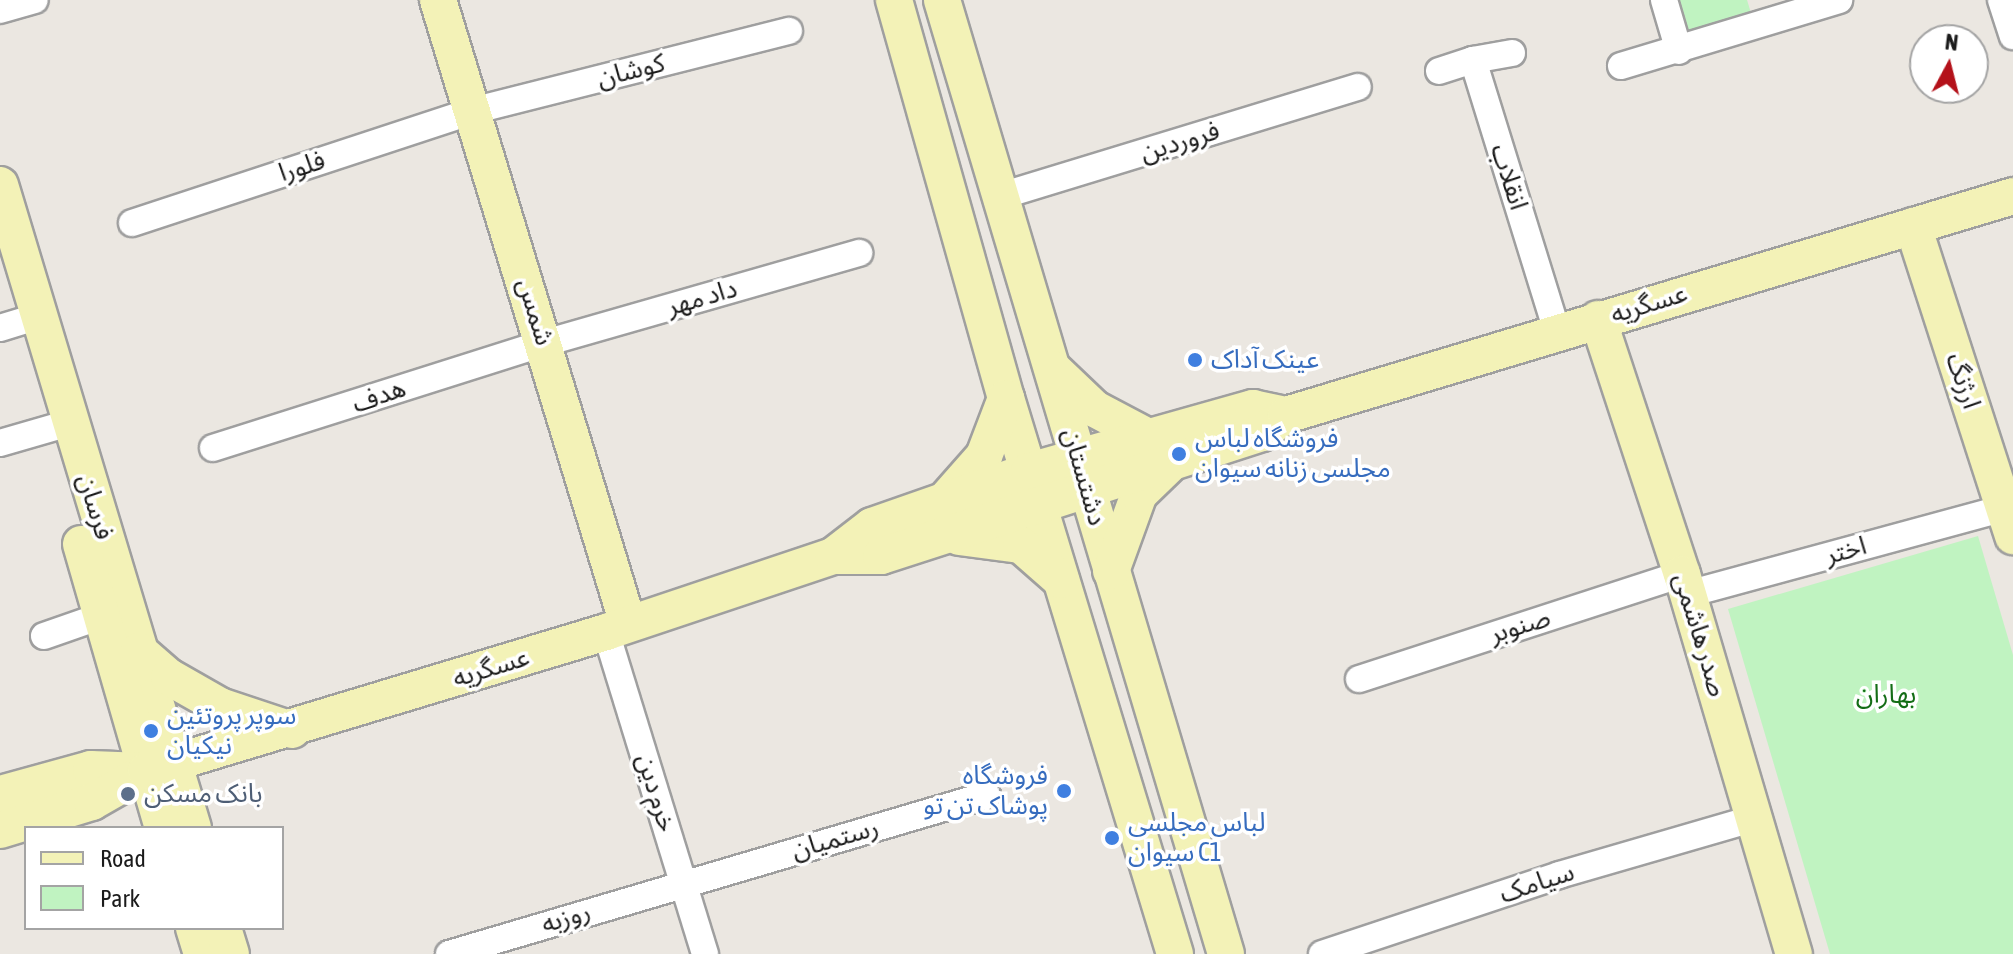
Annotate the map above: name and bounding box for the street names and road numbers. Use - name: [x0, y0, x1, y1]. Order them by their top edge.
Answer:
- street label: کوشان: [594, 48, 668, 94]
- street label: فروردین: [1136, 115, 1224, 169]
- street label: انقلاب: [1484, 140, 1534, 214]
- street label: فلورا: [275, 145, 329, 189]
- street label: داد مهر: [663, 273, 741, 323]
- street label: شمس: [510, 275, 560, 349]
- street label: عسگریه: [1607, 278, 1691, 330]
- street label: ارژنگ: [1939, 349, 1987, 413]
- street label: هدف: [348, 373, 410, 419]
- street label: دشتستان: [1055, 425, 1113, 529]
- street label: فرسان: [70, 470, 120, 544]
- street label: اختر: [1822, 531, 1870, 571]
- street label: صدر هاشمی: [1666, 569, 1734, 701]
- street label: صنوبر: [1486, 602, 1554, 650]
- street label: عسگریه: [449, 642, 533, 694]
- street label: خرم دین: [629, 750, 683, 836]
- street label: رستمیان: [788, 812, 882, 866]
- street label: سیامک: [1496, 856, 1578, 910]
- street label: روزبه: [538, 896, 594, 940]

